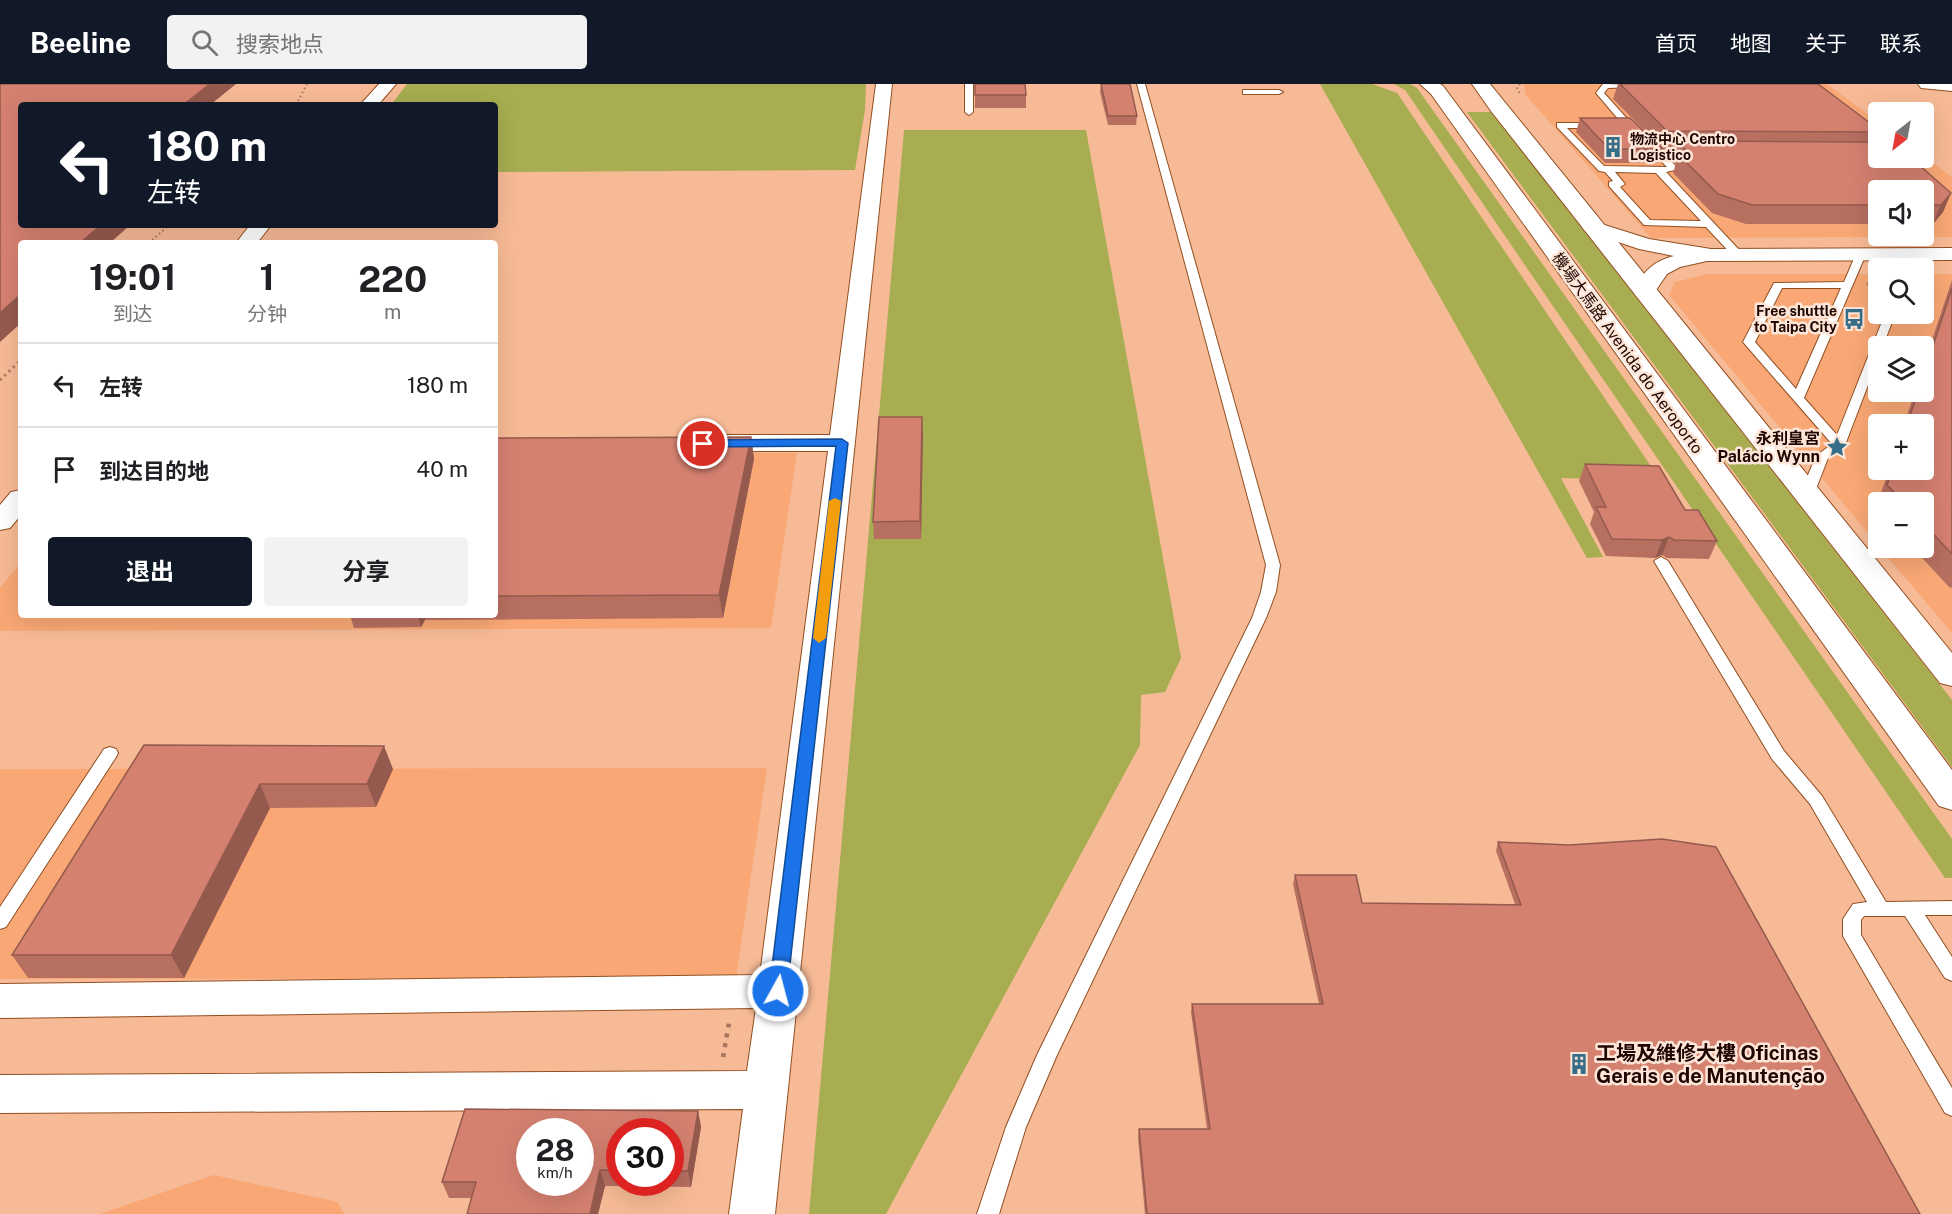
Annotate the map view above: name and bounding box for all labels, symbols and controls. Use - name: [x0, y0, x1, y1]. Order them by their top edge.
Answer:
- search box: [167, 15, 587, 69]
- text: Beeline: [30, 26, 131, 59]
- icon: search: [188, 26, 221, 59]
- text: 搜索地点: [236, 31, 324, 57]
- text: 首页: [1655, 31, 1697, 56]
- text: 地图: [1730, 31, 1772, 56]
- text: 关于: [1805, 31, 1847, 56]
- text: 联系: [1880, 31, 1922, 56]
- north arrow: [1868, 102, 1934, 168]
- map controls: [1868, 102, 1934, 558]
- text: 180 m: [147, 121, 267, 170]
- icon: left: [48, 126, 126, 204]
- place label: 物流中心 Centro Logistico: [1630, 131, 1735, 163]
- building icon: 物流中心 Centro Logistico: [1601, 135, 1625, 159]
- text: 左转: [147, 176, 201, 208]
- button: sound: [1868, 180, 1934, 246]
- street label: 機場大馬路 Avenida do Aeroporto: [1548, 249, 1707, 458]
- text: 19:01: [89, 256, 176, 298]
- text: 1: [260, 256, 275, 298]
- text: 220: [358, 258, 427, 300]
- button: search: [1868, 258, 1934, 324]
- text: m: [384, 300, 401, 324]
- text: 到达: [113, 302, 153, 326]
- text: 分钟: [247, 302, 287, 326]
- place label: Free shuttle to Taipa City: [1754, 303, 1837, 335]
- bus stop icon: Free shuttle to Taipa City: [1842, 307, 1866, 331]
- button: layers: [1868, 336, 1934, 402]
- icon: left: [48, 369, 81, 402]
- text: 180 m: [407, 372, 468, 398]
- text: 左转: [99, 374, 143, 400]
- button: +: [1868, 414, 1934, 480]
- pin: [677, 418, 728, 469]
- icon: arrive: [686, 427, 719, 460]
- place label: 永利皇宮 Palácio Wynn: [1718, 429, 1820, 466]
- place icon: 永利皇宮 Palácio Wynn: [1825, 435, 1849, 459]
- icon: arrive: [48, 453, 81, 486]
- text: 40 m: [416, 456, 468, 482]
- text: 到达目的地: [99, 458, 209, 484]
- button: −: [1868, 492, 1934, 558]
- button: 退出: [48, 537, 252, 606]
- button: 分享: [264, 537, 468, 606]
- position arrow: [746, 959, 810, 1023]
- place label: 工場及維修大樓 Oficinas Gerais e de Manutenção: [1596, 1041, 1825, 1088]
- building icon: 工場及維修大樓 Oficinas Gerais e de Manutenção: [1567, 1052, 1591, 1076]
- speed limit sign: 30: [606, 1118, 684, 1196]
- text: 28: [535, 1132, 575, 1168]
- text: km/h: [537, 1164, 573, 1181]

